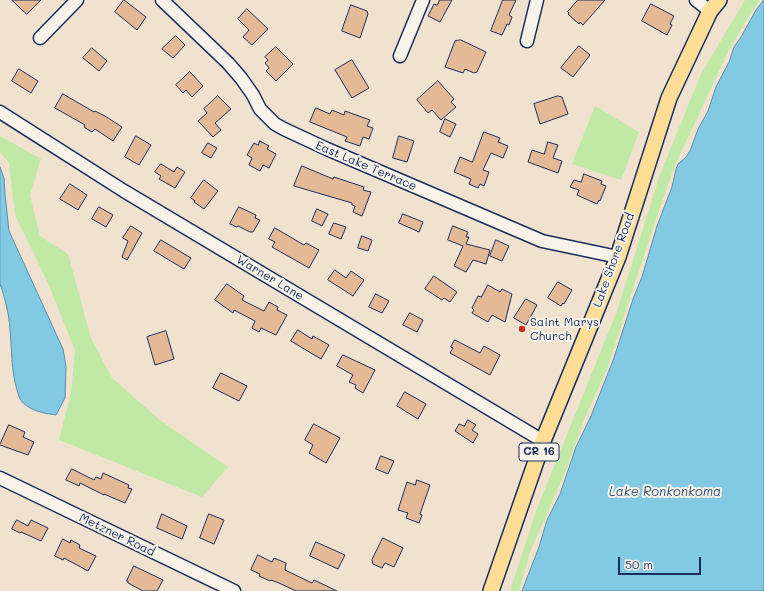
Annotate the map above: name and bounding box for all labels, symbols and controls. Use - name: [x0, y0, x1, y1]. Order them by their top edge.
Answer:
- street label: East Lake Terrace: [313, 138, 419, 194]
- street label: Lake Shore Road: [590, 211, 638, 309]
- street label: Warner Lane: [234, 252, 306, 304]
- place label: Saint Marys Church: [530, 315, 599, 343]
- marker: Saint Marys Church: [517, 324, 527, 334]
- road number: CR 16: [519, 443, 559, 461]
- water label: Lake Ronkonkoma: [609, 484, 721, 500]
- street label: Metzner Road: [77, 510, 157, 560]
- scale bar: [620, 549, 703, 575]
- text: 50 m: [625, 556, 653, 572]

